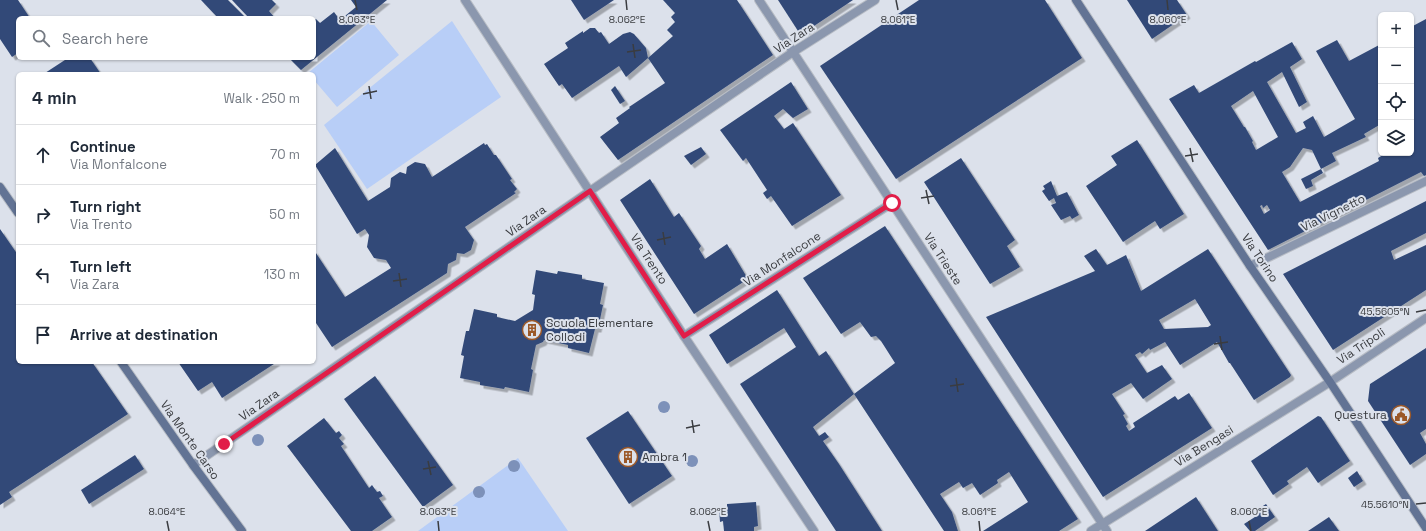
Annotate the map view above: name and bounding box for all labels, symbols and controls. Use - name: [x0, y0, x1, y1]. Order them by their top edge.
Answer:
- map controls: [1378, 12, 1414, 156]
- button: +: [1378, 12, 1414, 48]
- text: 8.063°E: [339, 13, 376, 26]
- text: 8.062°E: [609, 13, 646, 26]
- text: 8.061°E: [881, 13, 916, 26]
- text: 8.060°E: [1150, 13, 1187, 26]
- search box: [16, 16, 316, 60]
- street label: Via Zara: [771, 19, 817, 57]
- icon: search: [30, 27, 52, 49]
- text: Search here: [62, 29, 148, 48]
- button: −: [1378, 48, 1414, 84]
- button: locate: [1378, 84, 1414, 120]
- text: 4 min: [32, 87, 77, 109]
- text: Walk · 250 m: [224, 90, 300, 107]
- button: layers: [1378, 120, 1414, 156]
- text: Continue: [70, 137, 136, 156]
- icon: ahead: [32, 144, 54, 166]
- text: 70 m: [270, 146, 300, 163]
- text: Via Monfalcone: [70, 156, 167, 173]
- street label: Via Vignetto: [1298, 191, 1368, 235]
- route start: [883, 194, 901, 212]
- text: Turn right: [70, 197, 141, 216]
- street label: Via Zara: [503, 201, 549, 241]
- icon: right: [32, 204, 54, 226]
- text: 50 m: [269, 206, 300, 223]
- text: Via Trento: [70, 216, 132, 233]
- street label: Via Monfalcone: [740, 228, 824, 290]
- street label: Via Trieste: [920, 230, 966, 288]
- street label: Via Trento: [627, 231, 671, 287]
- street label: Via Torino: [1238, 231, 1282, 285]
- text: Turn left: [70, 257, 132, 276]
- icon: left: [32, 264, 54, 286]
- text: 130 m: [264, 266, 300, 283]
- text: Via Zara: [70, 276, 119, 293]
- text: 45.5605°N: [1360, 305, 1410, 318]
- place label: Scuola Elementare Collodi: [546, 315, 653, 345]
- building icon: Scuola Elementare Collodi: [521, 319, 543, 341]
- icon: arrive: [32, 324, 54, 346]
- street label: Via Tripoli: [1334, 324, 1388, 368]
- text: Arrive at destination: [70, 325, 218, 344]
- street label: Via Zara: [236, 385, 282, 425]
- street label: Via Monte Carso: [157, 397, 223, 483]
- public building icon: Questura: [1390, 404, 1412, 426]
- place label: Questura: [1334, 407, 1387, 423]
- street label: Via Bengasi: [1172, 422, 1237, 470]
- route end: [215, 435, 233, 453]
- building icon: Ambra 1: [617, 446, 639, 468]
- place label: Ambra 1: [642, 449, 687, 465]
- text: 45.5610°N: [1361, 498, 1409, 511]
- text: 8.064°E: [149, 505, 186, 518]
- text: 8.063°E: [420, 505, 457, 518]
- text: 8.062°E: [690, 505, 727, 518]
- text: 8.061°E: [962, 505, 997, 518]
- text: 8.060°E: [1231, 505, 1268, 518]

